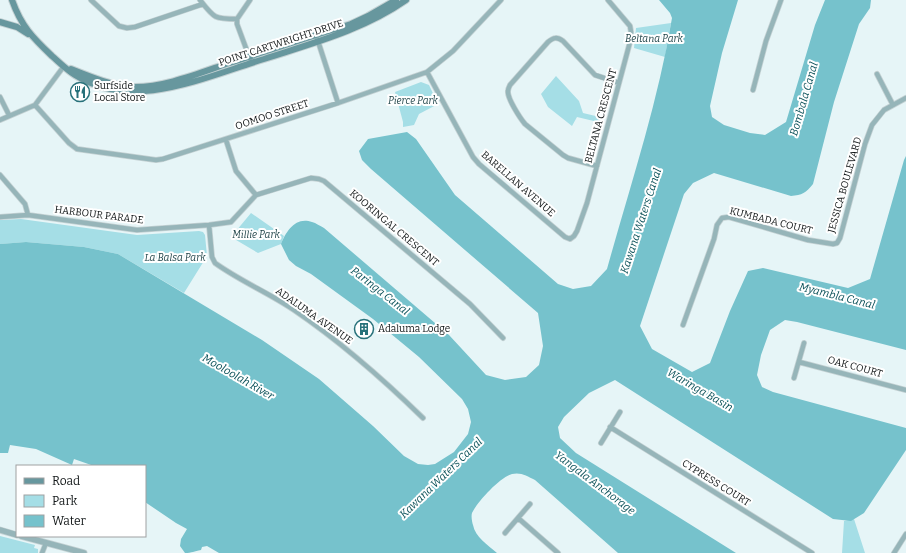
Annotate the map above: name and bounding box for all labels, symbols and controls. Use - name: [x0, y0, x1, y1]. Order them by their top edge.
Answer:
- street label: POINT CARTWRIGHT DRIVE: [217, 17, 345, 69]
- park label: Beltana Park: [625, 33, 684, 45]
- water label: Bombala Canal: [787, 61, 821, 137]
- street label: BELTANA CRESCENT: [583, 67, 619, 165]
- place label: Surfside Local Store: [94, 80, 145, 104]
- restaurant icon: Surfside Local Store: [69, 81, 91, 103]
- park label: Pierce Park: [388, 95, 439, 107]
- street label: OOMOO STREET: [234, 97, 310, 133]
- street label: JESSICA BOULEVARD: [825, 136, 864, 235]
- street label: BARELLAN AVENUE: [479, 149, 557, 219]
- water label: Kawana Waters Canal: [618, 167, 664, 275]
- street label: KOORINGAL CRESCENT: [347, 187, 441, 269]
- street label: HARBOUR PARADE: [54, 204, 144, 226]
- street label: KUMBADA COURT: [728, 205, 814, 237]
- park label: Millie Park: [232, 229, 280, 241]
- park label: La Balsa Park: [144, 252, 206, 264]
- water label: Paringa Canal: [348, 264, 412, 318]
- water label: Myambla Canal: [798, 280, 876, 312]
- street label: ADALUMA AVENUE: [273, 285, 355, 347]
- building icon: Adaluma Lodge: [353, 318, 375, 340]
- place label: Adaluma Lodge: [378, 323, 450, 335]
- water label: Mooloolah River: [200, 351, 276, 403]
- street label: OAK COURT: [826, 354, 884, 380]
- water label: Waringa Basin: [665, 366, 736, 414]
- water label: Kawana Waters Canal: [397, 435, 485, 521]
- water label: Yangala Anchorage: [552, 448, 638, 518]
- street label: CYPRESS COURT: [680, 457, 752, 509]
- legend: [16, 465, 146, 537]
- text: Road: [52, 474, 80, 488]
- text: Park: [52, 494, 78, 508]
- text: Water: [52, 514, 87, 528]

